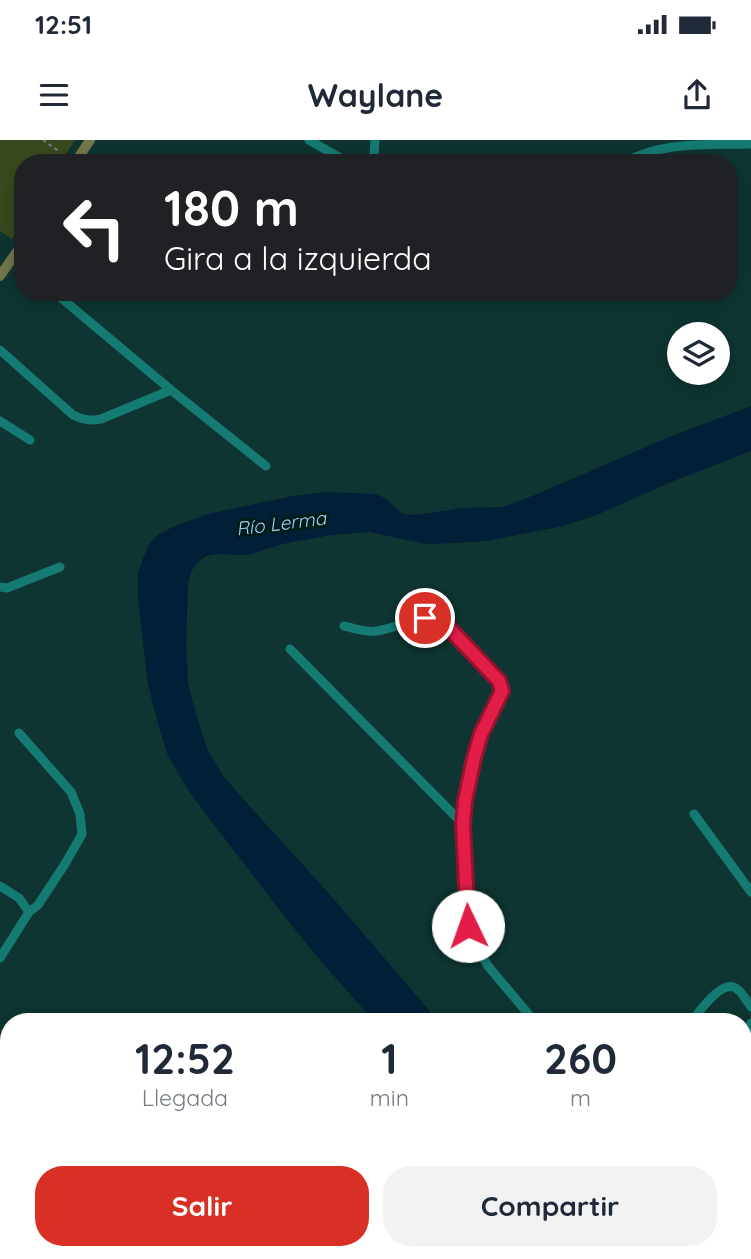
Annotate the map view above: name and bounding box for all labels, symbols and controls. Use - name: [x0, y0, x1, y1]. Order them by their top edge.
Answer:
- text: 12:51: [35, 8, 92, 41]
- text: Waylane: [308, 75, 443, 115]
- icon: menu: [35, 76, 73, 114]
- icon: share: [678, 76, 716, 114]
- text: 180 m: [164, 177, 299, 238]
- icon: left: [49, 182, 140, 273]
- text: Gira a la izquierda: [164, 238, 432, 278]
- map controls: [667, 322, 730, 385]
- button: layers: [667, 322, 730, 385]
- water label: Río Lerma: [235, 505, 329, 540]
- pin: [395, 588, 455, 648]
- icon: arrive: [406, 599, 444, 637]
- position arrow: [431, 889, 505, 963]
- text: 12:52: [135, 1032, 235, 1085]
- text: 1: [381, 1032, 398, 1085]
- text: 260: [544, 1032, 617, 1085]
- text: Llegada: [142, 1083, 228, 1112]
- text: min: [370, 1083, 409, 1112]
- text: m: [570, 1083, 591, 1112]
- button: Salir: [35, 1166, 369, 1246]
- button: Compartir: [383, 1166, 717, 1246]

